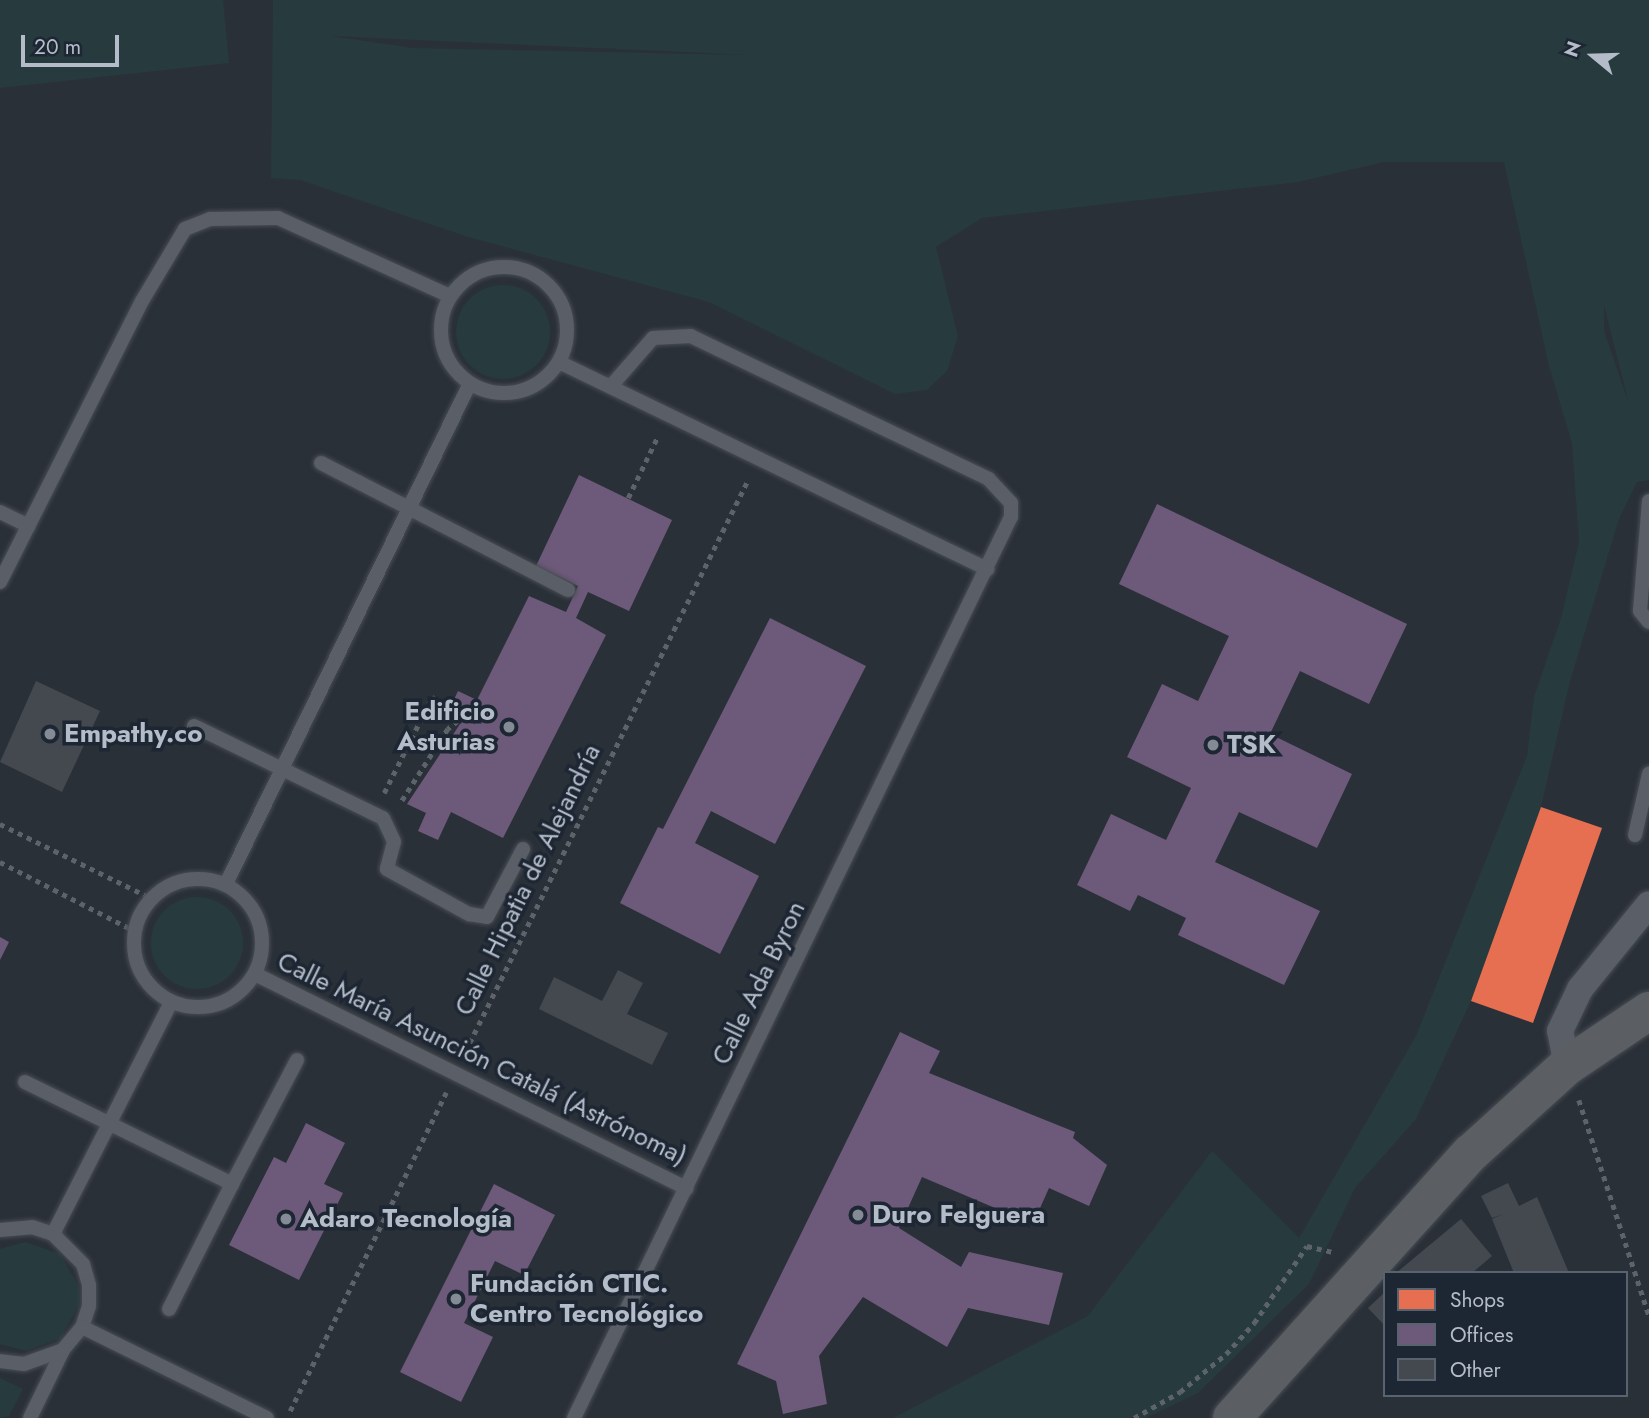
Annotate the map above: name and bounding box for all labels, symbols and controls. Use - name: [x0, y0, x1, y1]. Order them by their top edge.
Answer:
- scale bar: [24, 21, 122, 65]
- north arrow: [1558, 21, 1628, 91]
- text: 20 m: [34, 32, 81, 62]
- text: N: [1557, 37, 1588, 61]
- place label: Edificio Asturias: [397, 696, 495, 758]
- place label: Empathy.co: [64, 718, 203, 750]
- marker: Edificio Asturias: [501, 719, 517, 735]
- marker: Empathy.co: [42, 726, 58, 742]
- place label: TSK: [1227, 729, 1276, 761]
- marker: TSK: [1205, 737, 1221, 753]
- street label: Calle Hipatia de Alejandría: [449, 739, 607, 1021]
- street label: Calle Ada Byron: [706, 896, 812, 1070]
- street label: Calle María Asunción Catalá (Astrónoma): [272, 946, 692, 1172]
- place label: Duro Felguera: [872, 1199, 1045, 1231]
- place label: Adaro Tecnología: [300, 1203, 512, 1235]
- marker: Duro Felguera: [850, 1207, 866, 1223]
- marker: Adaro Tecnología: [278, 1211, 294, 1227]
- place label: Fundación CTIC. Centro Tecnológico: [470, 1268, 703, 1330]
- legend: [1383, 1271, 1628, 1397]
- text: Shops: [1450, 1285, 1504, 1315]
- marker: Fundación CTIC. Centro Tecnológico: [448, 1291, 464, 1307]
- text: Offices: [1450, 1320, 1513, 1350]
- text: Other: [1450, 1355, 1501, 1385]

